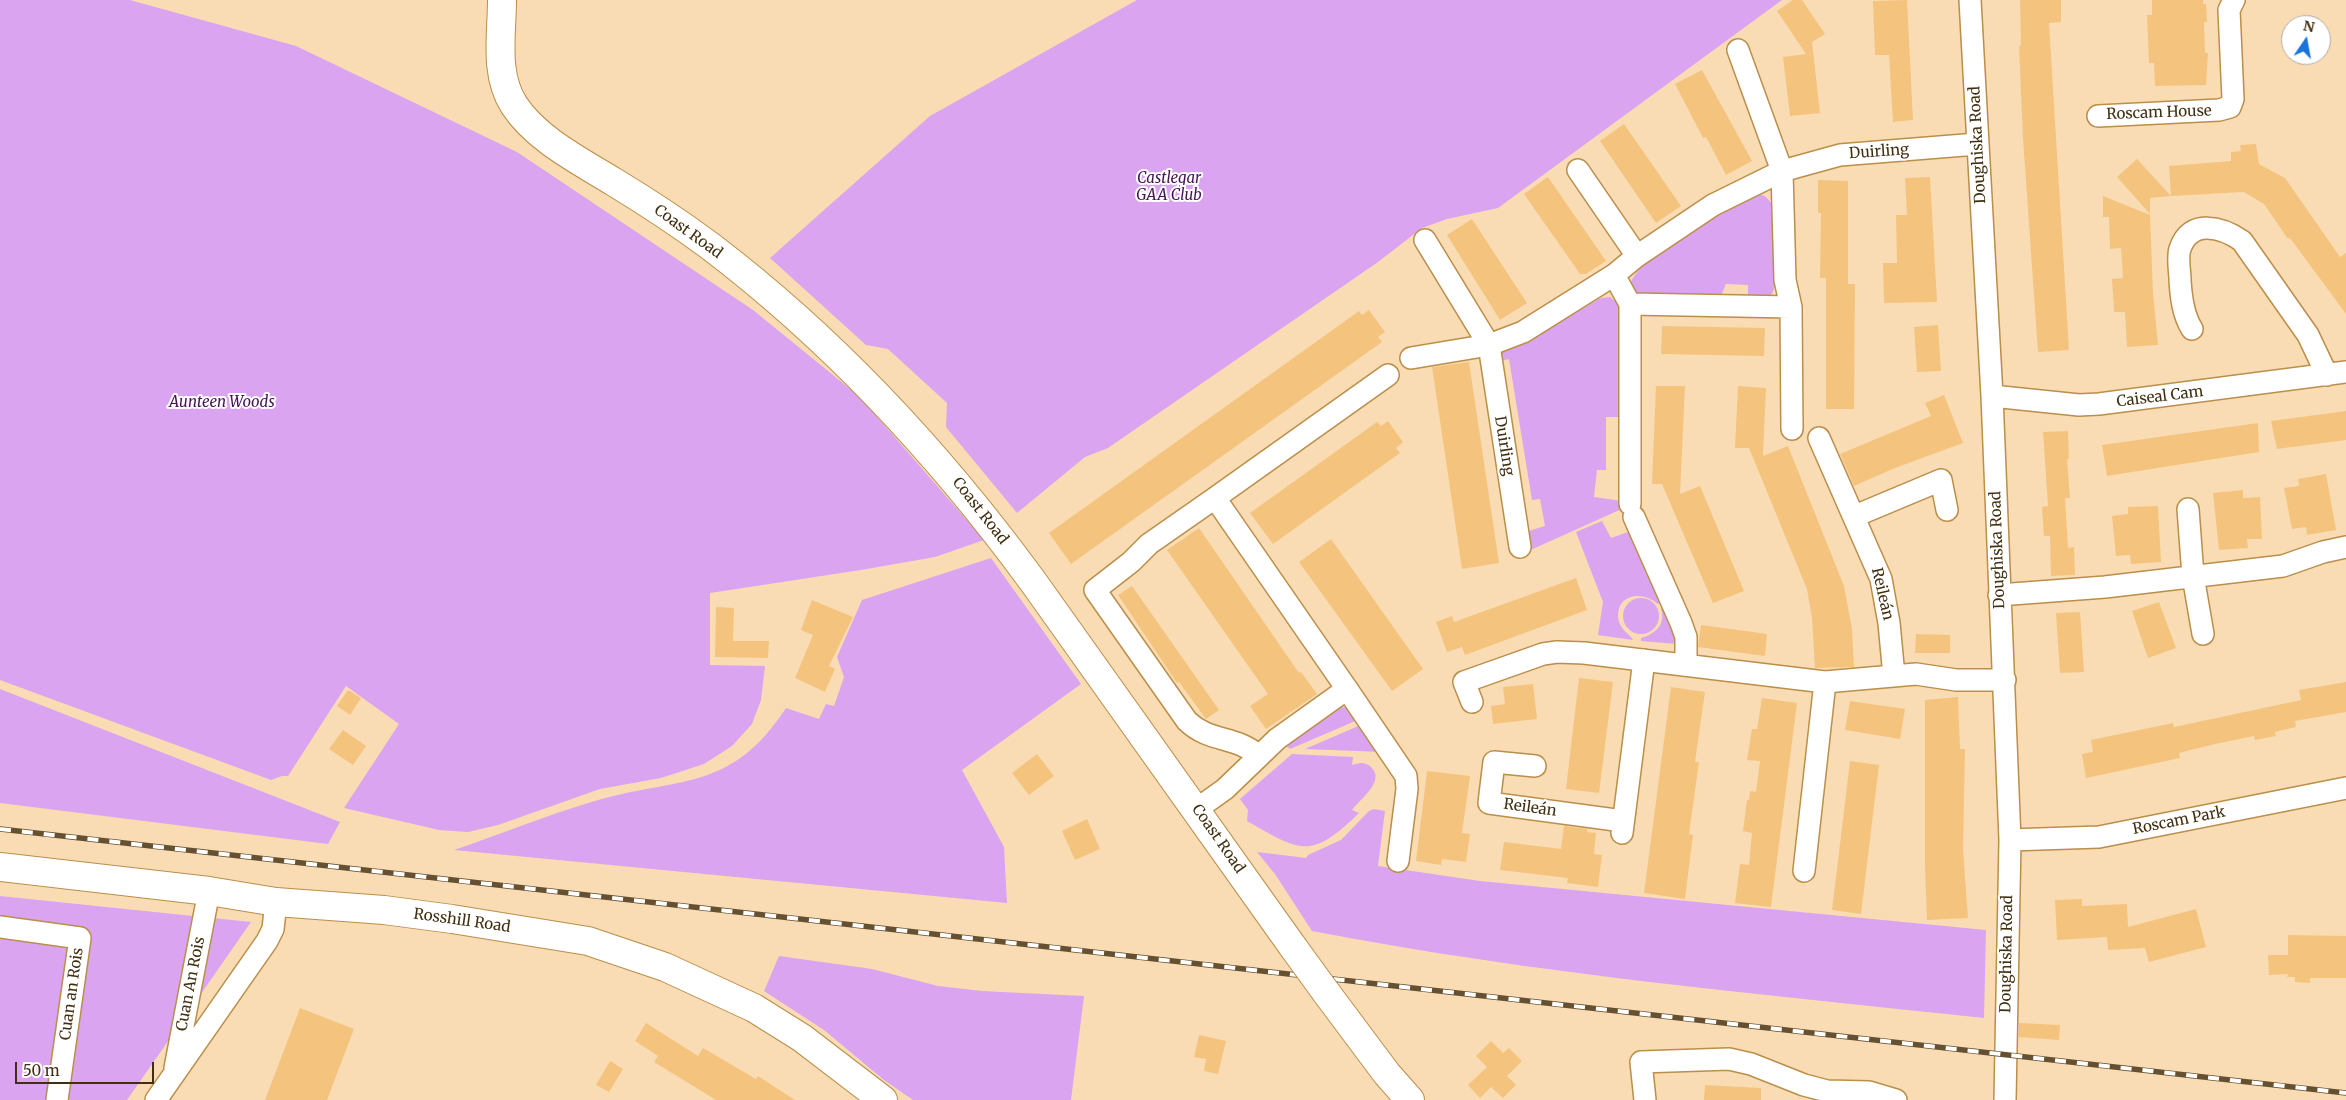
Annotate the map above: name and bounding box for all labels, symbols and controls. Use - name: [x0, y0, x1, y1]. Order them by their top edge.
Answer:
- north arrow: [2281, 15, 2331, 65]
- text: N: [2302, 16, 2316, 36]
- street label: Doughiska Road: [1966, 86, 1990, 204]
- street label: Roscam House: [2106, 102, 2212, 124]
- street label: Duirling: [1848, 141, 1910, 163]
- park label: Castlegar GAA Club: [1136, 170, 1202, 205]
- street label: Coast Road: [650, 201, 726, 263]
- street label: Caiseal Cam: [2116, 383, 2204, 411]
- park label: Aunteen Woods: [169, 394, 275, 412]
- street label: Duirling: [1490, 415, 1518, 477]
- street label: Coast Road: [948, 474, 1012, 548]
- street label: Doughiska Road: [1987, 491, 2009, 609]
- street label: Reileán: [1867, 566, 1897, 622]
- street label: Reileán: [1502, 795, 1558, 821]
- street label: Coast Road: [1188, 801, 1248, 877]
- street label: Roscam Park: [2131, 803, 2227, 839]
- street label: Doughiska Road: [1997, 895, 2017, 1013]
- street label: Rosshill Road: [412, 905, 512, 937]
- street label: Cuan An Rois: [173, 935, 209, 1033]
- street label: Cuan an Rois: [57, 947, 87, 1041]
- scale bar: [18, 1052, 156, 1084]
- text: 50 m: [23, 1061, 60, 1080]

